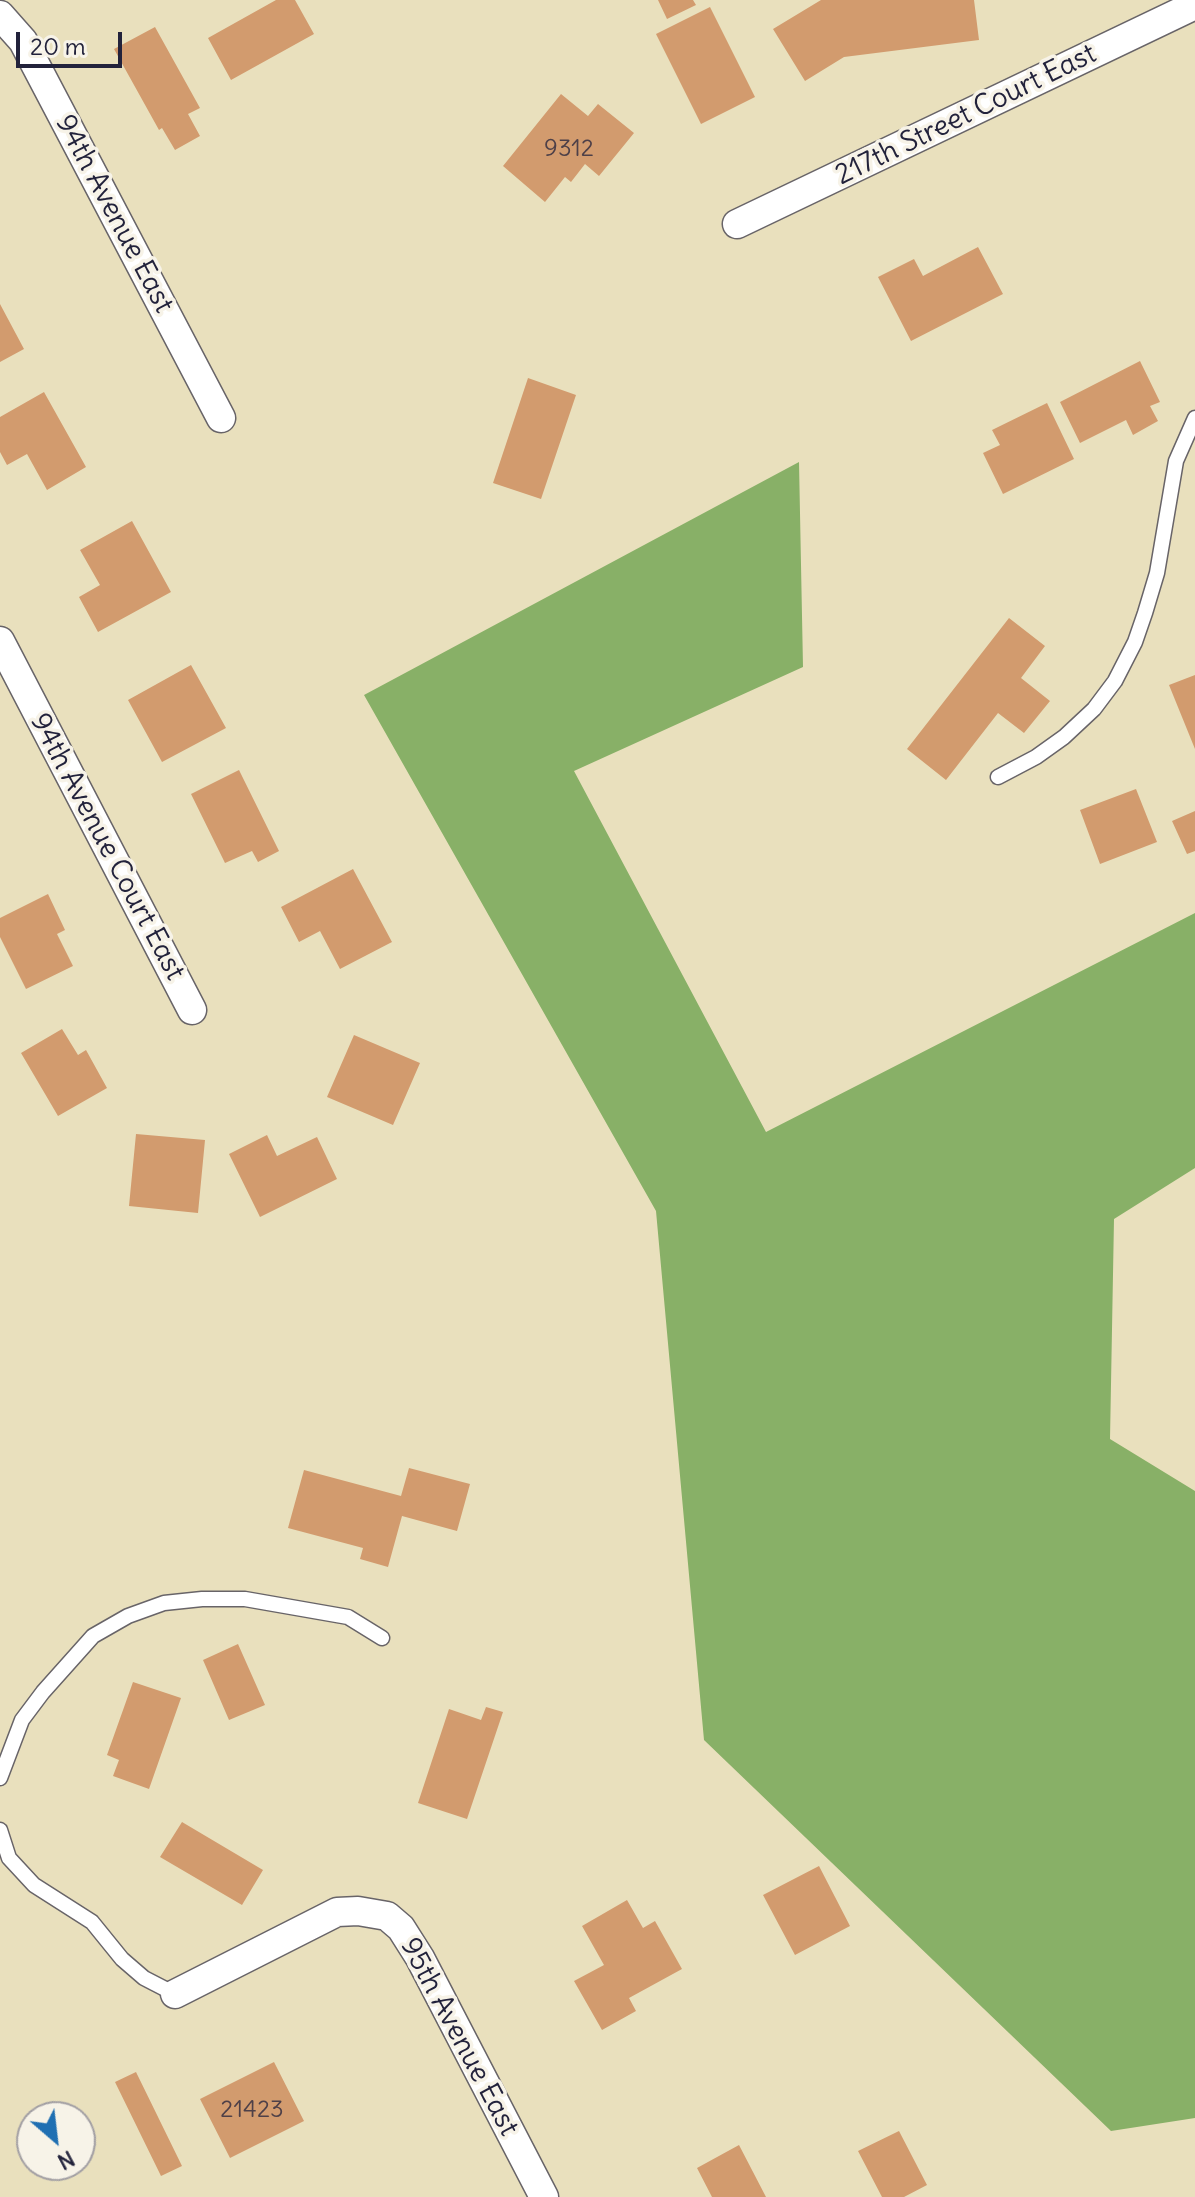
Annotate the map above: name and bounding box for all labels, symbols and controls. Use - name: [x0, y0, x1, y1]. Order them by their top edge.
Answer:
- scale bar: [20, 16, 126, 66]
- text: 20 m: [30, 31, 86, 61]
- street label: 217th Street Court East: [830, 37, 1102, 193]
- street label: 94th Avenue East: [48, 109, 180, 319]
- house number: 9312: [544, 135, 594, 163]
- street label: 94th Avenue Court East: [22, 708, 192, 986]
- street label: 95th Avenue East: [393, 1932, 525, 2142]
- house number: 21423: [220, 2096, 284, 2124]
- north arrow: [16, 2101, 96, 2181]
- text: N: [53, 2144, 80, 2176]

